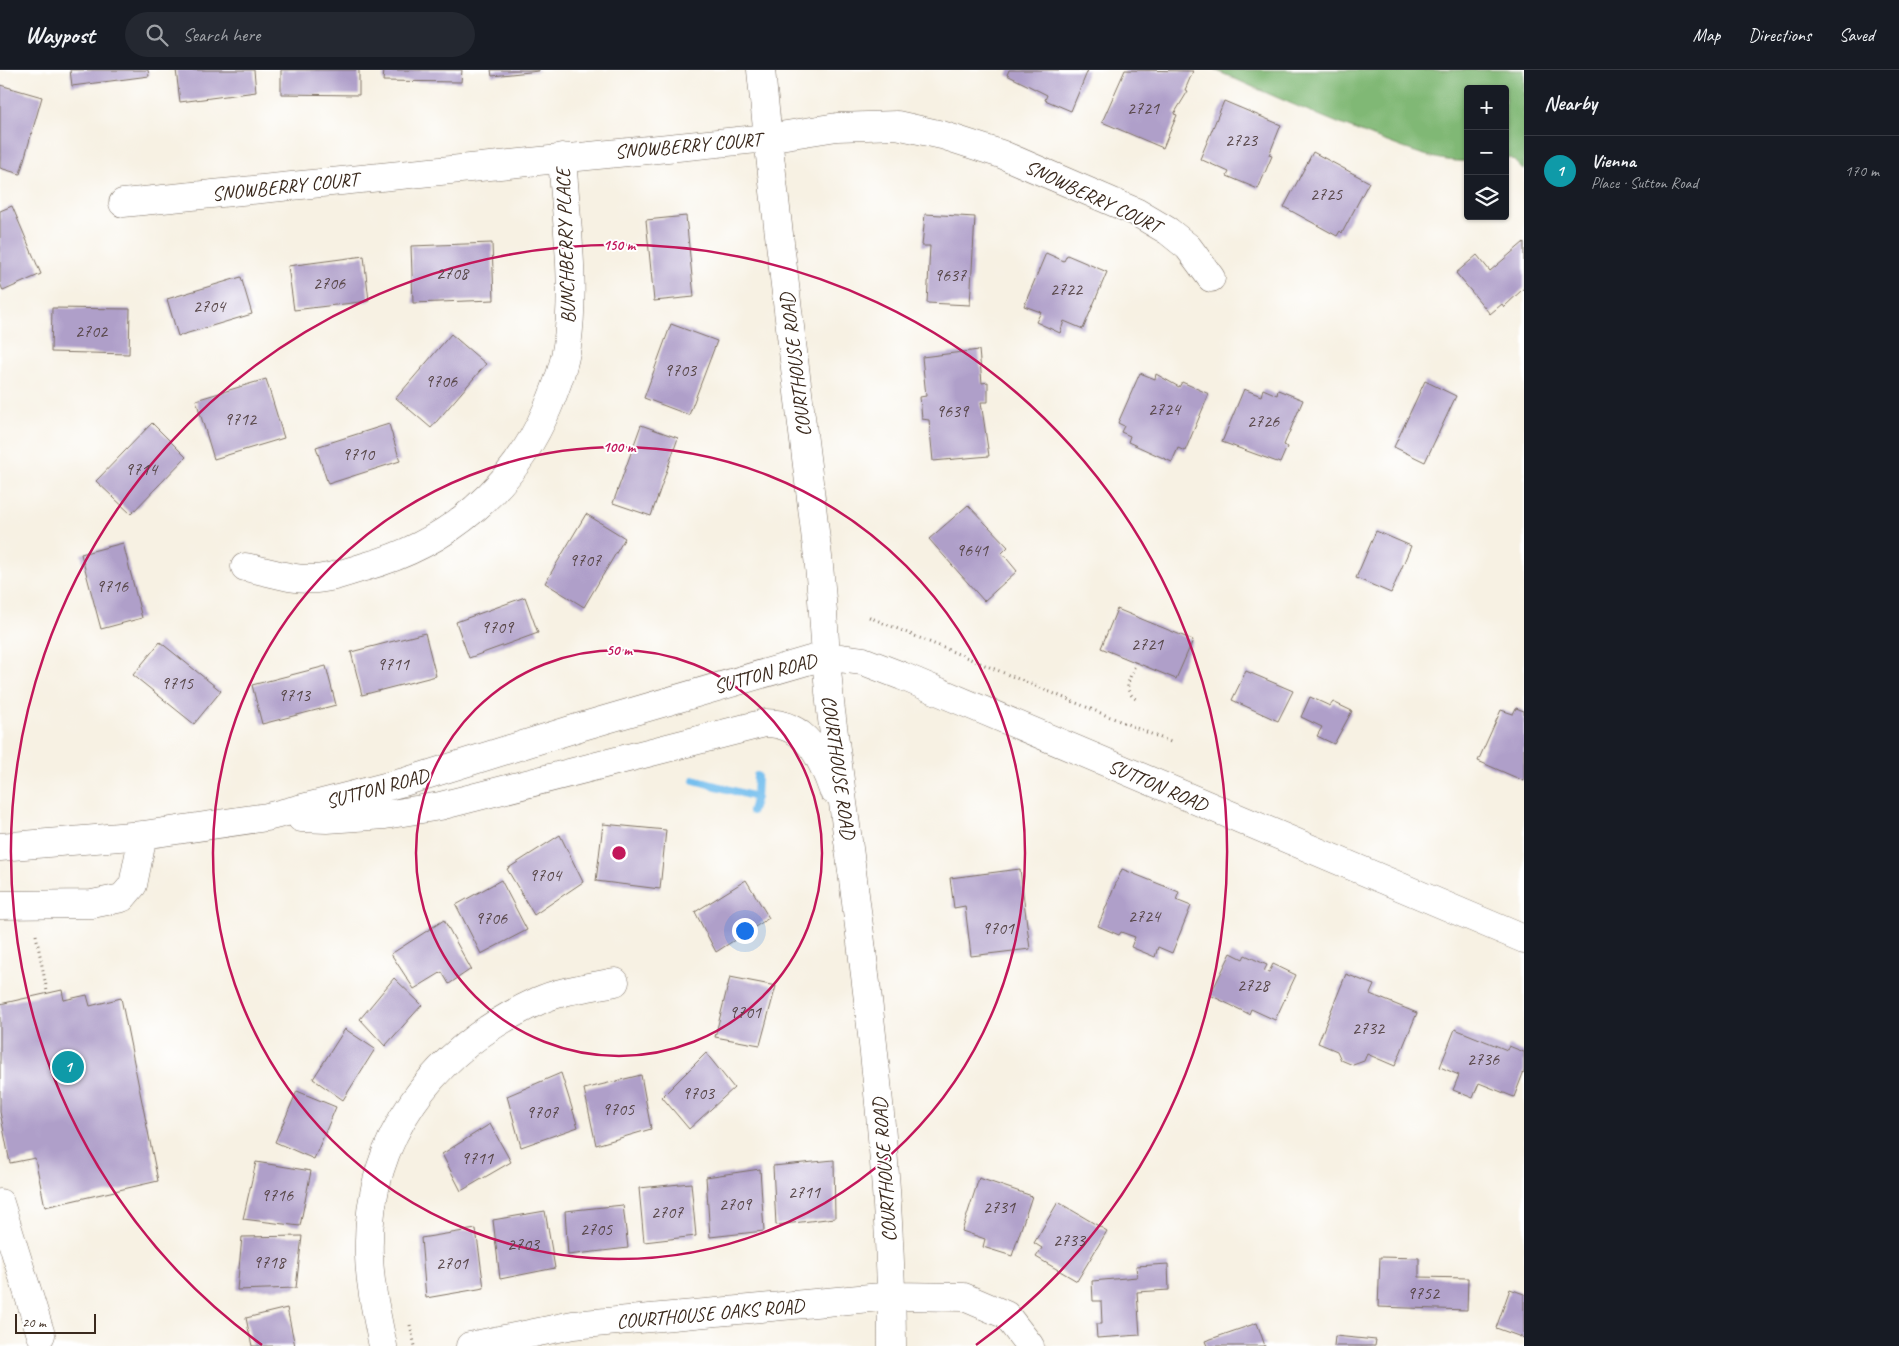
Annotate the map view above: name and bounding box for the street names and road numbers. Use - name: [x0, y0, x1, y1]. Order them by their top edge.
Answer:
- street label: SNOWBERRY COURT: [614, 126, 766, 164]
- street label: SNOWBERRY COURT: [1021, 154, 1168, 240]
- street label: BUNCHBERRY PLACE: [550, 165, 581, 324]
- street label: SNOWBERRY COURT: [211, 166, 363, 207]
- street label: COURTHOUSE ROAD: [774, 290, 817, 438]
- street label: SUTTON ROAD: [711, 647, 822, 699]
- street label: COURTHOUSE ROAD: [816, 694, 861, 842]
- street label: SUTTON ROAD: [1104, 753, 1213, 818]
- street label: SUTTON ROAD: [323, 762, 434, 814]
- street label: COURTHOUSE ROAD: [867, 1096, 902, 1243]
- street label: COURTHOUSE OAKS ROAD: [615, 1293, 807, 1334]

